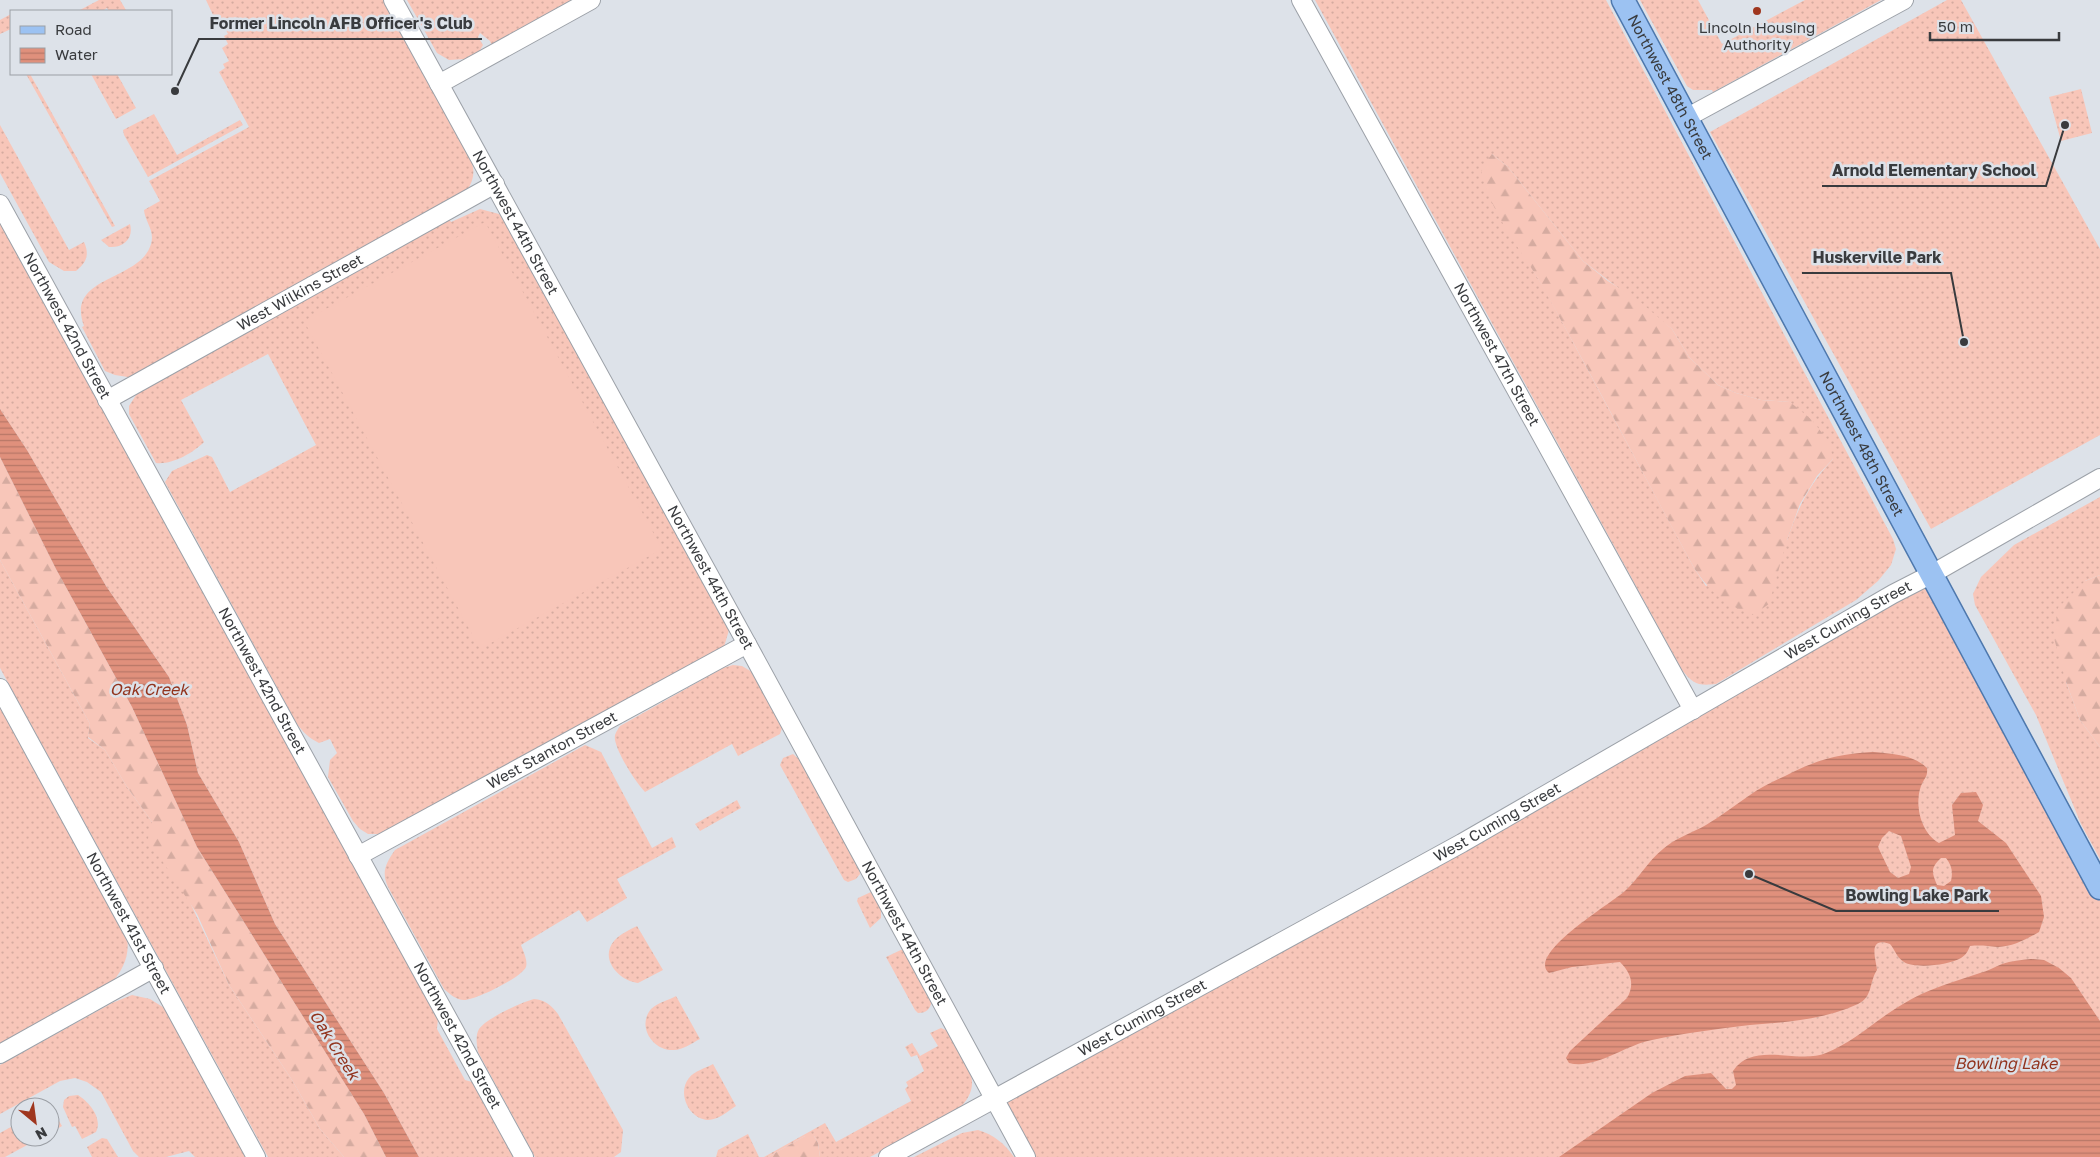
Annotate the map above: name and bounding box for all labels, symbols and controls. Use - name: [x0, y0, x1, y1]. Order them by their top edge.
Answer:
- marker: Lincoln Housing Authority: [1751, 5, 1763, 17]
- callout: Former Lincoln AFB Officer's Club: [199, 8, 482, 39]
- legend: [10, 10, 172, 75]
- scale bar: [1930, 10, 2059, 42]
- street label: Northwest 48th Street: [1624, 11, 1717, 162]
- text: Former Lincoln AFB Officer's Club: [209, 13, 473, 33]
- text: 50 m: [1938, 17, 1973, 35]
- place label: Lincoln Housing Authority: [1699, 18, 1815, 53]
- text: Road: [55, 20, 92, 38]
- text: Water: [55, 45, 98, 63]
- street label: Northwest 44th Street: [469, 147, 563, 297]
- callout: Arnold Elementary School: [1822, 155, 2046, 186]
- text: Arnold Elementary School: [1832, 160, 2037, 180]
- callout: Huskerville Park: [1802, 242, 1951, 273]
- text: Huskerville Park: [1812, 247, 1942, 267]
- street label: Northwest 42nd Street: [20, 249, 115, 402]
- street label: West Wilkins Street: [233, 249, 366, 334]
- street label: Northwest 47th Street: [1451, 279, 1544, 429]
- street label: Northwest 48th Street: [1816, 368, 1909, 519]
- street label: Northwest 44th Street: [664, 502, 758, 652]
- street label: West Cuming Street: [1781, 576, 1914, 663]
- street label: Northwest 42nd Street: [215, 604, 311, 757]
- water label: Oak Creek: [110, 679, 190, 699]
- street label: West Stanton Street: [483, 707, 620, 792]
- street label: West Cuming Street: [1430, 778, 1563, 865]
- street label: Northwest 41st Street: [83, 849, 175, 997]
- street label: Northwest 44th Street: [859, 857, 952, 1008]
- callout: Bowling Lake Park: [1836, 880, 1999, 911]
- text: Bowling Lake Park: [1845, 885, 1990, 905]
- street label: Northwest 42nd Street: [411, 959, 506, 1112]
- street label: West Cuming Street: [1075, 975, 1209, 1059]
- water label: Oak Creek: [306, 1006, 365, 1085]
- water label: Bowling Lake: [1955, 1053, 2059, 1073]
- north arrow: [10, 1097, 60, 1147]
- text: N: [33, 1124, 50, 1144]

